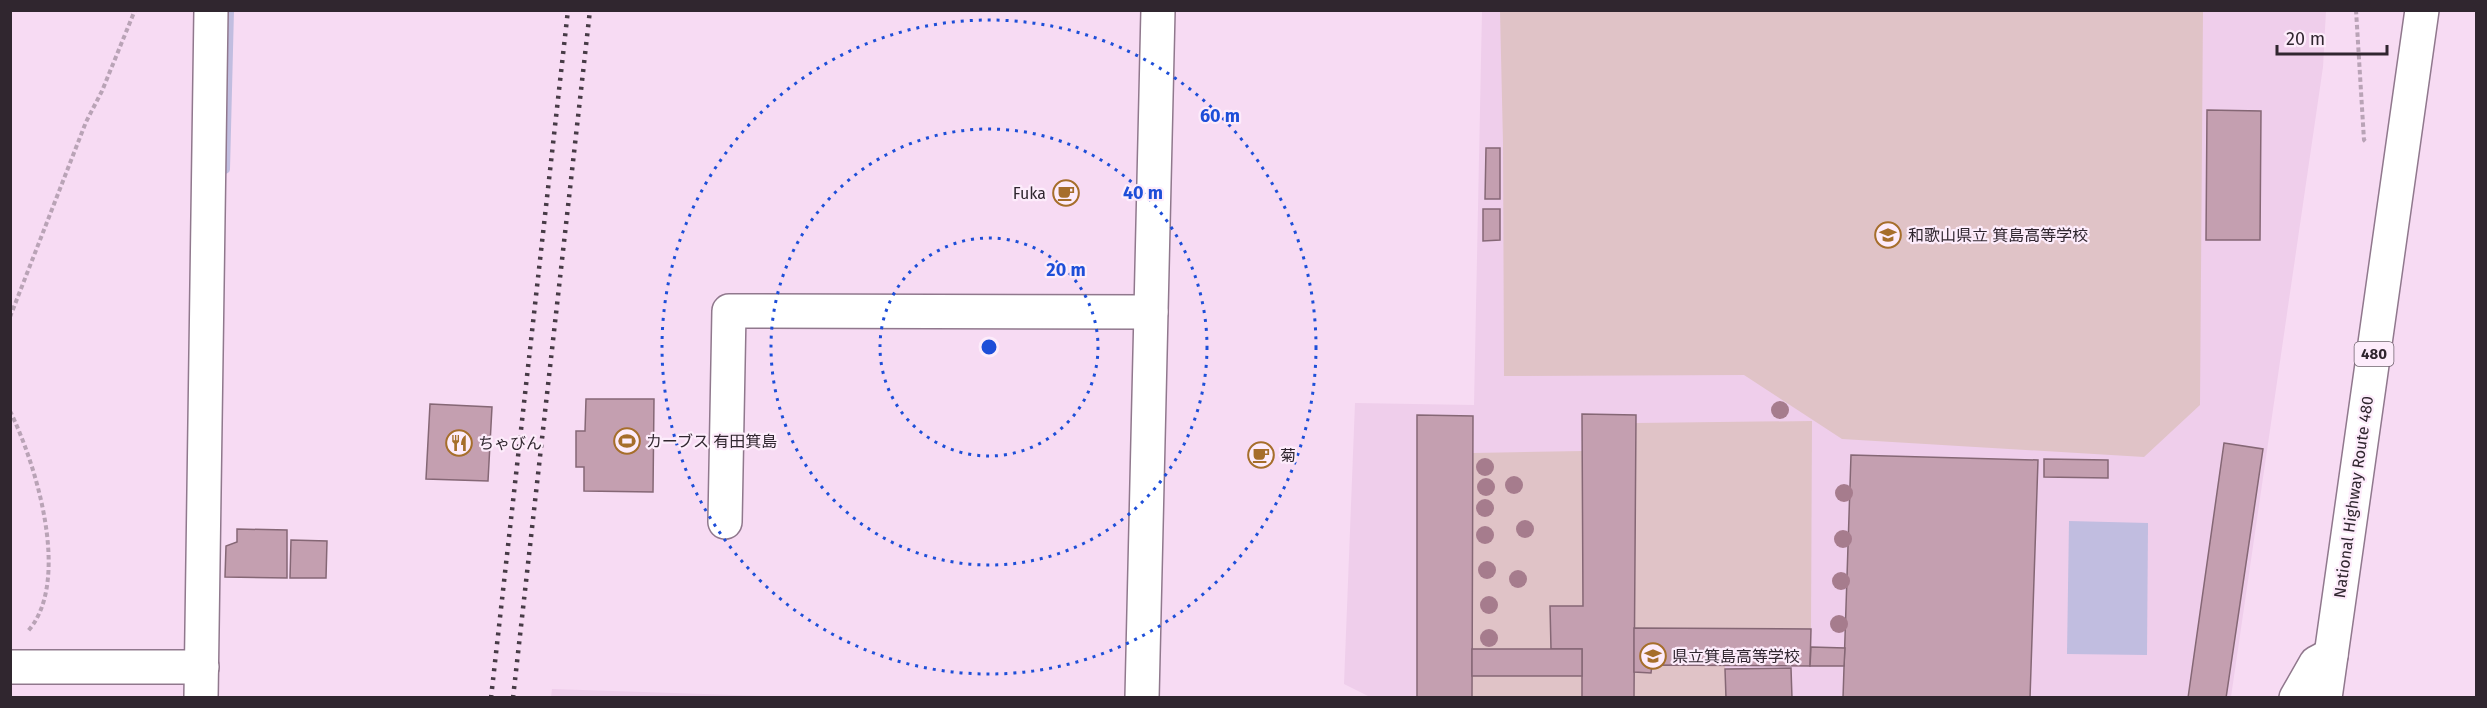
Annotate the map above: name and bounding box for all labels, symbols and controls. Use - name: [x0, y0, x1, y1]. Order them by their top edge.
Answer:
- scale bar: [2277, 18, 2386, 56]
- text: 20 m: [2286, 28, 2325, 50]
- text: 60 m: [1200, 105, 1240, 127]
- cafe icon: Fuka: [1051, 178, 1081, 208]
- text: 40 m: [1123, 182, 1163, 204]
- place label: Fuka: [1013, 184, 1046, 203]
- school or university icon: 和歌山県立 箕島高等学校: [1873, 220, 1903, 250]
- place label: 和歌山県立 箕島高等学校: [1908, 226, 2088, 245]
- text: 20 m: [1046, 259, 1086, 281]
- centre of rings: [979, 337, 999, 357]
- road number: 480: [2354, 342, 2394, 366]
- street label: National Highway Route 480: [2330, 395, 2377, 599]
- sports icon: カーブス 有田箕島: [612, 426, 642, 456]
- restaurant icon: ちゃびん: [444, 428, 474, 458]
- place label: カーブス 有田箕島: [646, 432, 777, 451]
- place label: ちゃびん: [478, 434, 542, 453]
- cafe icon: 菊: [1246, 440, 1276, 470]
- place label: 菊: [1280, 446, 1296, 465]
- school or university icon: 県立箕島高等学校: [1638, 641, 1668, 671]
- place label: 県立箕島高等学校: [1672, 647, 1800, 666]

